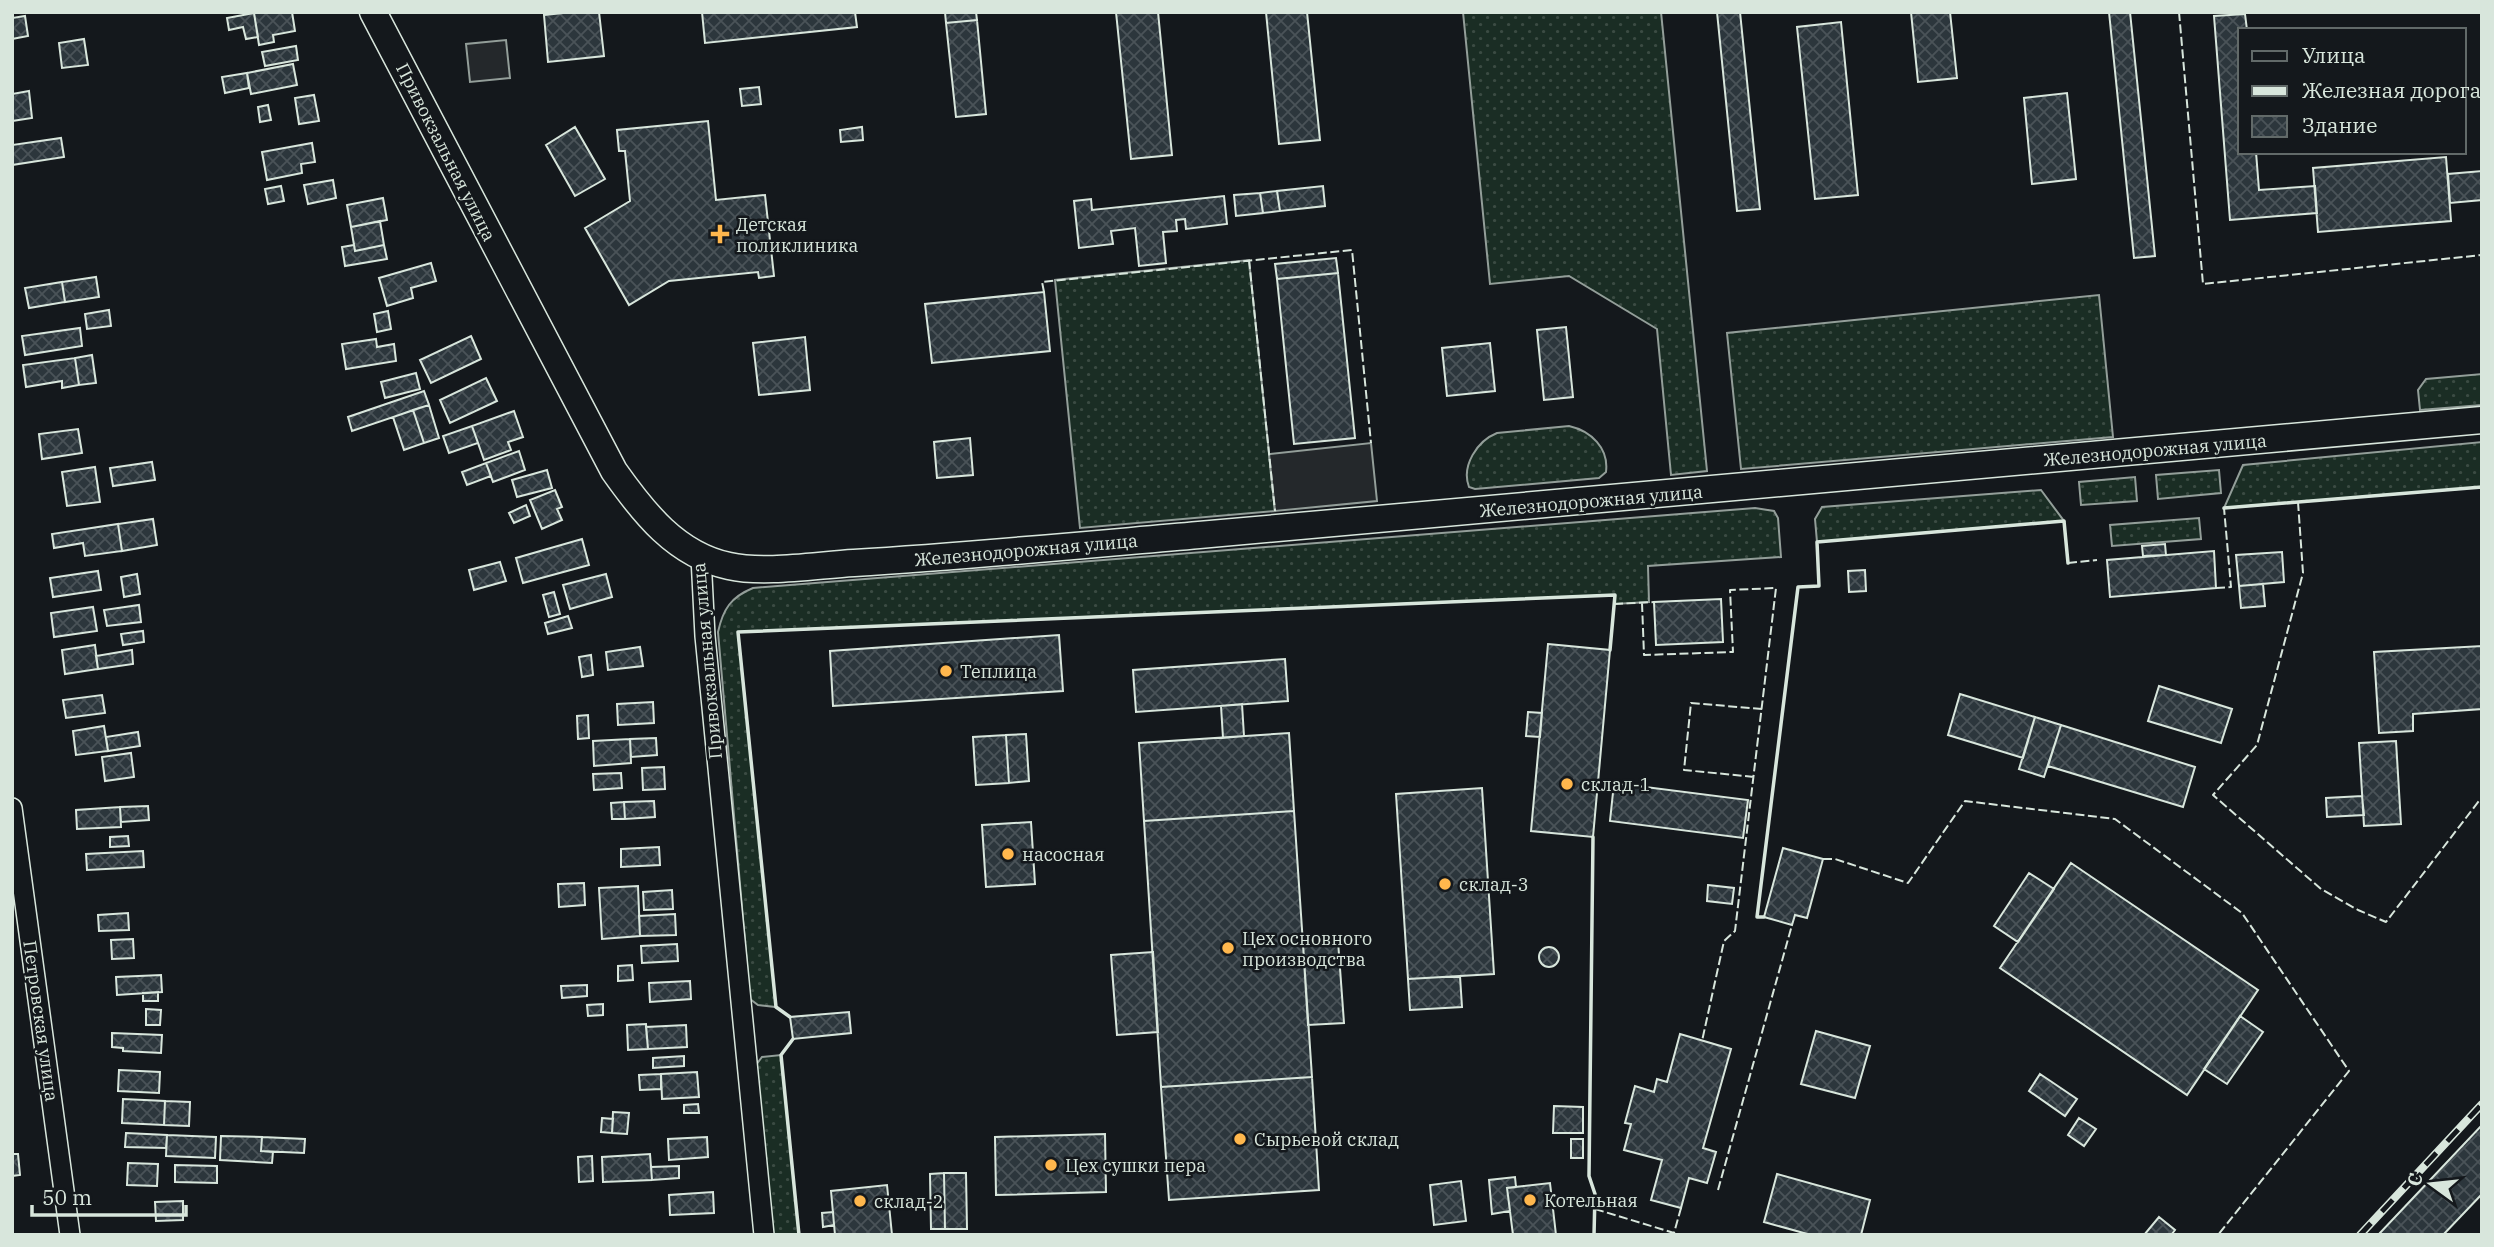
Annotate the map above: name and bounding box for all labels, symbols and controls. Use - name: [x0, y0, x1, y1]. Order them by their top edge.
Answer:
- legend: [2238, 28, 2466, 154]
- text: Улица: [2302, 41, 2366, 69]
- street label: Привокзальная улица: [391, 59, 501, 245]
- text: Железная дорога: [2302, 76, 2481, 104]
- text: Здание: [2302, 111, 2377, 139]
- place label: Детская поликлиника: [736, 213, 858, 257]
- marker: Детская поликлиника: [710, 224, 730, 244]
- street label: Железнодорожная улица: [2042, 429, 2268, 471]
- street label: Железнодорожная улица: [1478, 480, 1704, 522]
- street label: Железнодорожная улица: [913, 529, 1139, 571]
- street label: Привокзальная улица: [687, 562, 727, 760]
- place label: Теплица: [960, 660, 1037, 683]
- marker: Теплица: [938, 663, 954, 679]
- place label: склад-1: [1581, 773, 1651, 796]
- marker: склад-1: [1559, 776, 1575, 792]
- place label: насосная: [1022, 843, 1105, 866]
- marker: насосная: [1000, 846, 1016, 862]
- place label: склад-3: [1459, 873, 1529, 896]
- marker: склад-3: [1437, 876, 1453, 892]
- place label: Цех основного производства: [1242, 927, 1372, 971]
- street label: Петровская улица: [18, 939, 64, 1103]
- marker: Цех основного производства: [1220, 940, 1236, 956]
- place label: Сырьевой склад: [1254, 1128, 1399, 1151]
- marker: Сырьевой склад: [1232, 1131, 1248, 1147]
- north arrow: [2396, 1149, 2466, 1219]
- place label: Цех сушки пера: [1065, 1154, 1206, 1177]
- marker: Цех сушки пера: [1043, 1157, 1059, 1173]
- text: С: [2401, 1170, 2428, 1189]
- scale bar: [32, 1174, 186, 1218]
- text: 50 m: [42, 1183, 92, 1211]
- place label: Котельная: [1544, 1189, 1638, 1212]
- place label: склад-2: [874, 1190, 944, 1213]
- marker: Котельная: [1522, 1192, 1538, 1208]
- marker: склад-2: [852, 1193, 868, 1209]

